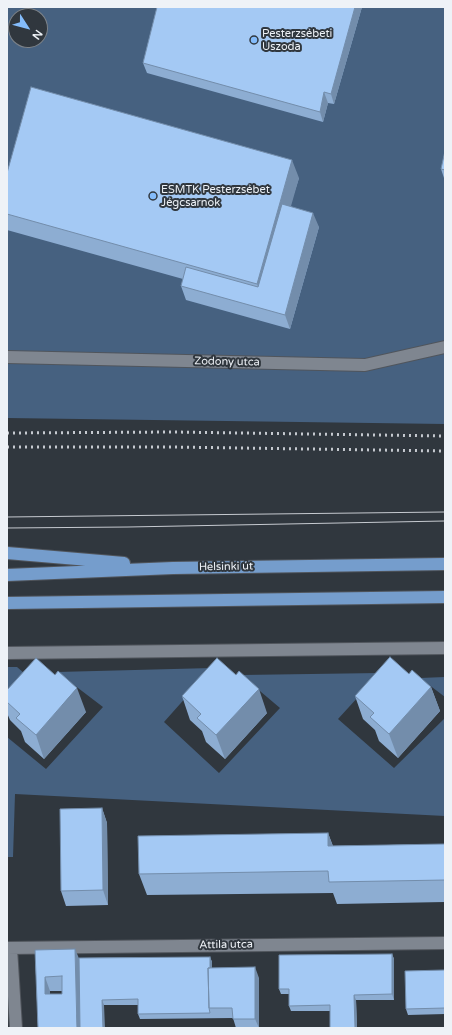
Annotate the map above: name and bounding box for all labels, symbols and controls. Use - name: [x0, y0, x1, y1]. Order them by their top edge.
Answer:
- north arrow: [8, 8, 48, 48]
- text: N: [29, 27, 45, 42]
- place label: Pesterzsébeti Uszoda: [262, 27, 332, 53]
- marker: Pesterzsébeti Uszoda: [249, 35, 259, 45]
- place label: ESMTK Pesterzsébet Jégcsarnok: [161, 183, 270, 209]
- marker: ESMTK Pesterzsébet Jégcsarnok: [148, 191, 158, 201]
- street label: Zodony utca: [194, 355, 260, 369]
- street label: Helsinki út: [199, 560, 253, 574]
- street label: Attila utca: [199, 938, 253, 952]

